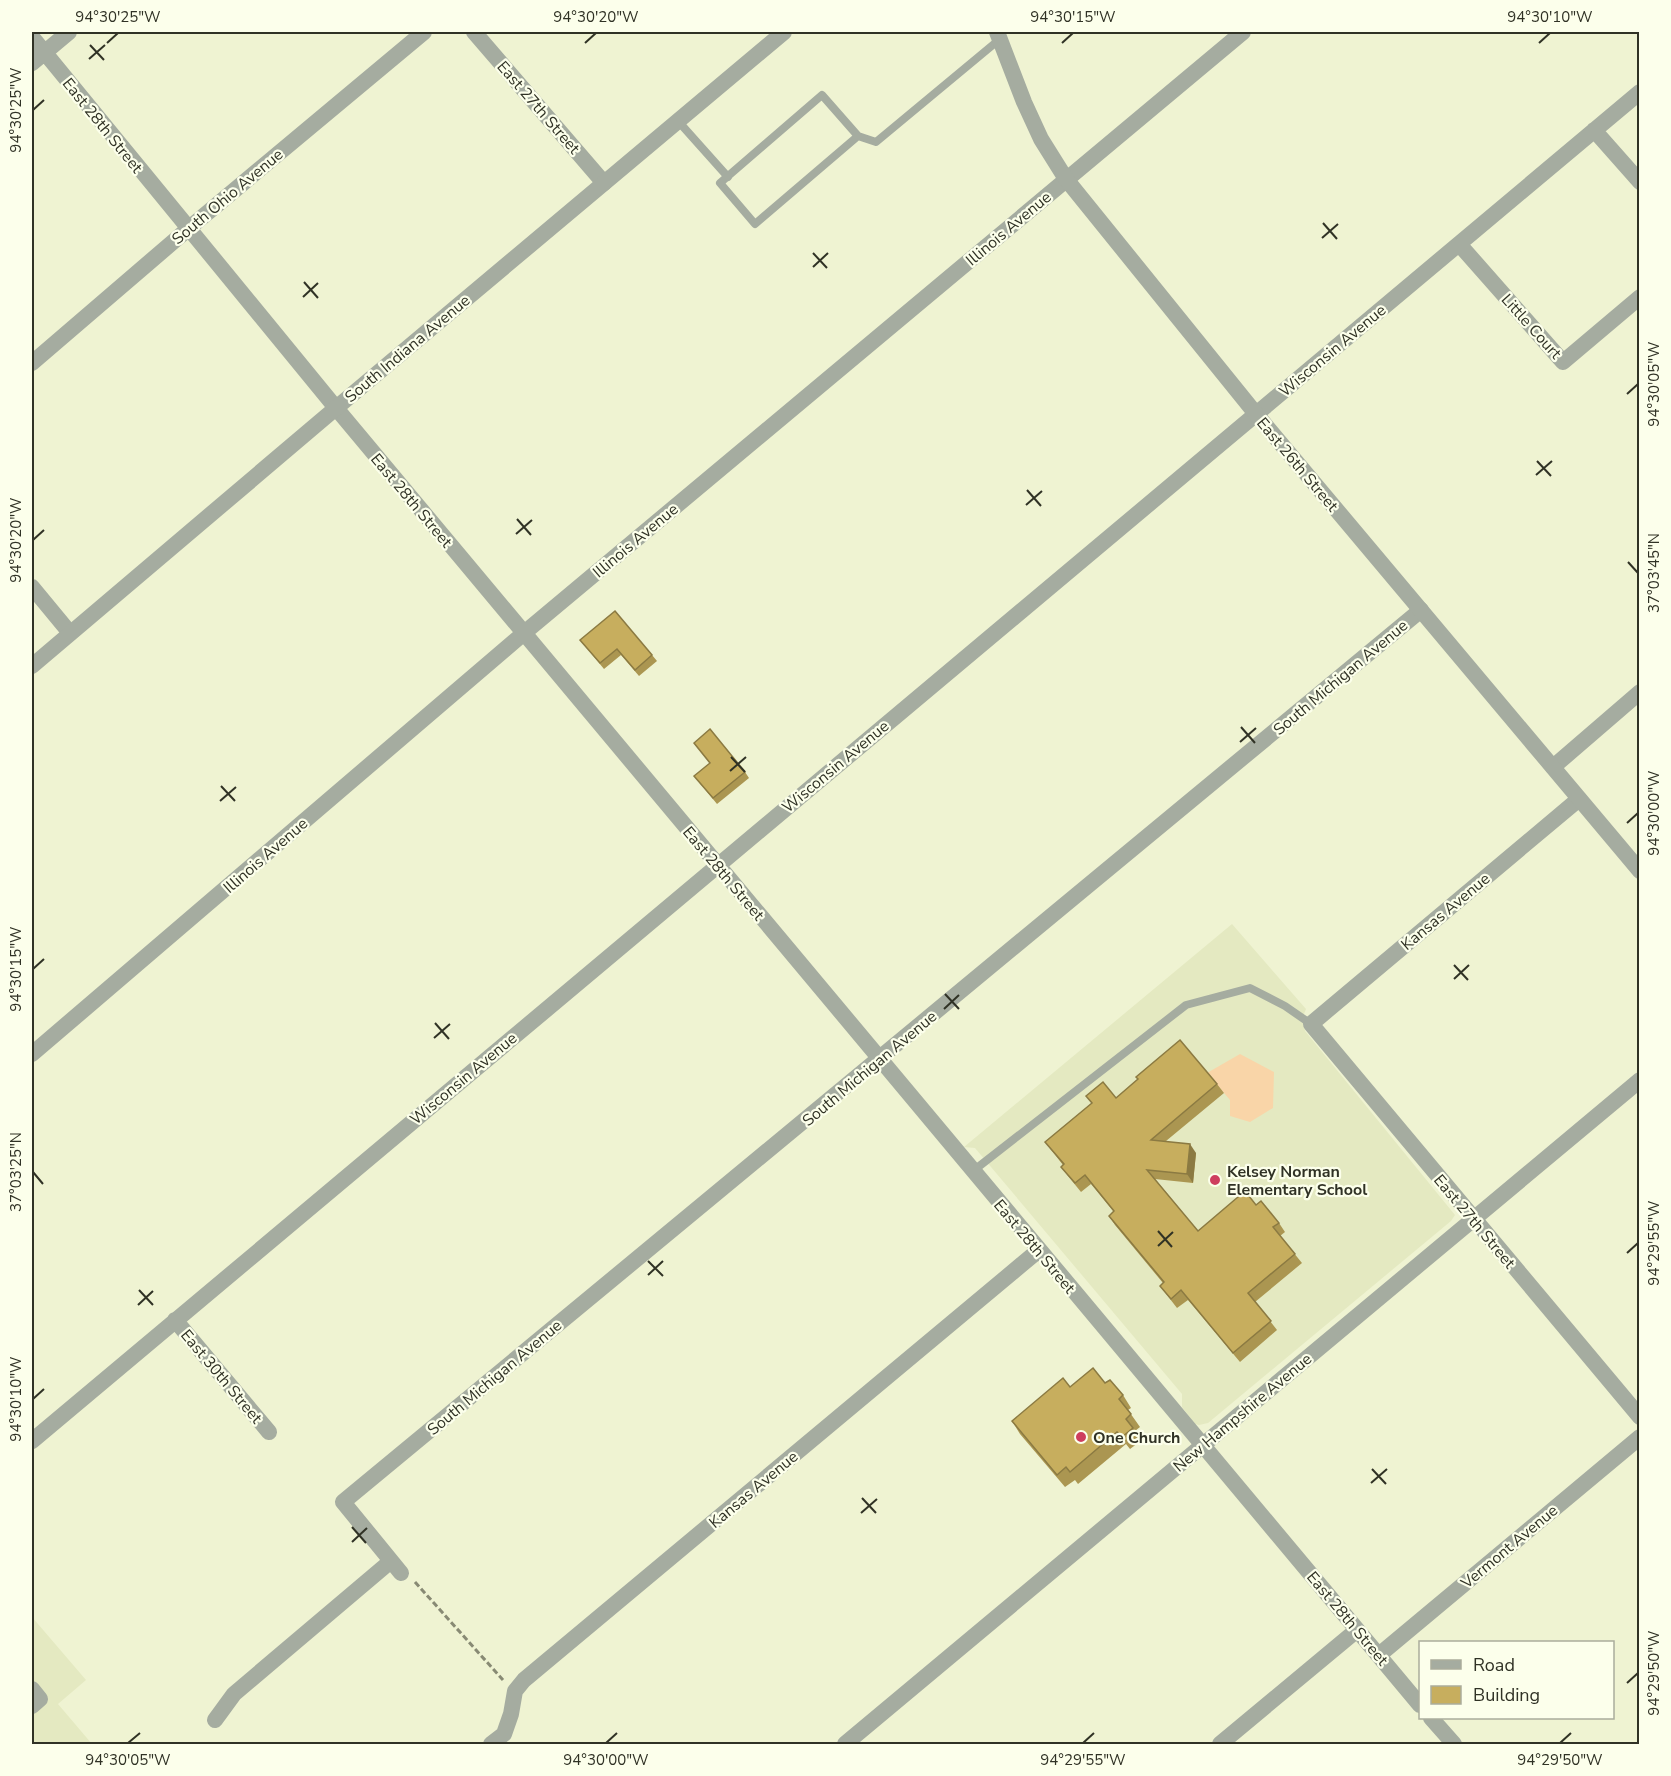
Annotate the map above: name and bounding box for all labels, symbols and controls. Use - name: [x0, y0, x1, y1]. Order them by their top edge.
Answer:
- text: 94°30'25"W: [75, 7, 161, 27]
- text: 94°30'20"W: [553, 7, 639, 27]
- text: 94°30'15"W: [1030, 7, 1116, 27]
- text: 94°30'10"W: [1507, 7, 1593, 27]
- street label: East 27th Street: [492, 56, 585, 159]
- text: 94°30'25"W: [6, 67, 26, 153]
- street label: East 28th Street: [57, 73, 148, 178]
- street label: South Ohio Avenue: [167, 144, 288, 250]
- street label: Illinois Avenue: [961, 187, 1056, 271]
- street label: Little Court: [1496, 289, 1567, 364]
- street label: South Indiana Avenue: [340, 290, 475, 408]
- street label: Wisconsin Avenue: [1275, 299, 1391, 402]
- text: 94°30'05"W: [1644, 341, 1664, 427]
- street label: East 26th Street: [1251, 413, 1343, 517]
- street label: East 28th Street: [365, 449, 457, 553]
- text: 94°30'20"W: [6, 497, 26, 583]
- street label: Illinois Avenue: [588, 499, 683, 583]
- text: 37°03'45"N: [1644, 533, 1664, 613]
- street label: South Michigan Avenue: [1269, 615, 1413, 741]
- street label: Wisconsin Avenue: [778, 715, 894, 818]
- text: 94°30'00"W: [1644, 770, 1664, 856]
- street label: Illinois Avenue: [219, 813, 313, 899]
- street label: East 28th Street: [677, 822, 769, 926]
- street label: Kansas Avenue: [1396, 868, 1495, 956]
- text: 94°30'15"W: [6, 926, 26, 1012]
- street label: South Michigan Avenue: [798, 1006, 942, 1132]
- street label: Wisconsin Avenue: [406, 1027, 522, 1130]
- text: 37°03'25"N: [6, 1132, 26, 1212]
- place label: Kelsey Norman Elementary School: [1227, 1161, 1367, 1201]
- street label: East 27th Street: [1428, 1170, 1520, 1274]
- marker: Kelsey Norman Elementary School: [1208, 1173, 1222, 1187]
- street label: East 28th Street: [988, 1195, 1080, 1299]
- text: 94°29'55"W: [1644, 1200, 1664, 1286]
- street label: South Michigan Avenue: [423, 1315, 567, 1441]
- street label: East 30th Street: [175, 1325, 267, 1429]
- street label: New Hampshire Avenue: [1169, 1348, 1317, 1477]
- text: 94°30'10"W: [6, 1356, 26, 1442]
- place label: One Church: [1093, 1427, 1180, 1449]
- marker: One Church: [1074, 1430, 1088, 1444]
- street label: Kansas Avenue: [704, 1446, 803, 1534]
- street label: Vermont Avenue: [1456, 1500, 1563, 1594]
- street label: East 28th Street: [1301, 1567, 1393, 1671]
- text: 94°29'50"W: [1644, 1630, 1664, 1716]
- legend: [1419, 1641, 1614, 1719]
- text: Road: [1473, 1653, 1515, 1677]
- text: Building: [1473, 1683, 1540, 1707]
- text: 94°30'05"W: [85, 1750, 171, 1770]
- text: 94°30'00"W: [563, 1750, 649, 1770]
- text: 94°29'55"W: [1040, 1750, 1126, 1770]
- text: 94°29'50"W: [1517, 1750, 1603, 1770]

